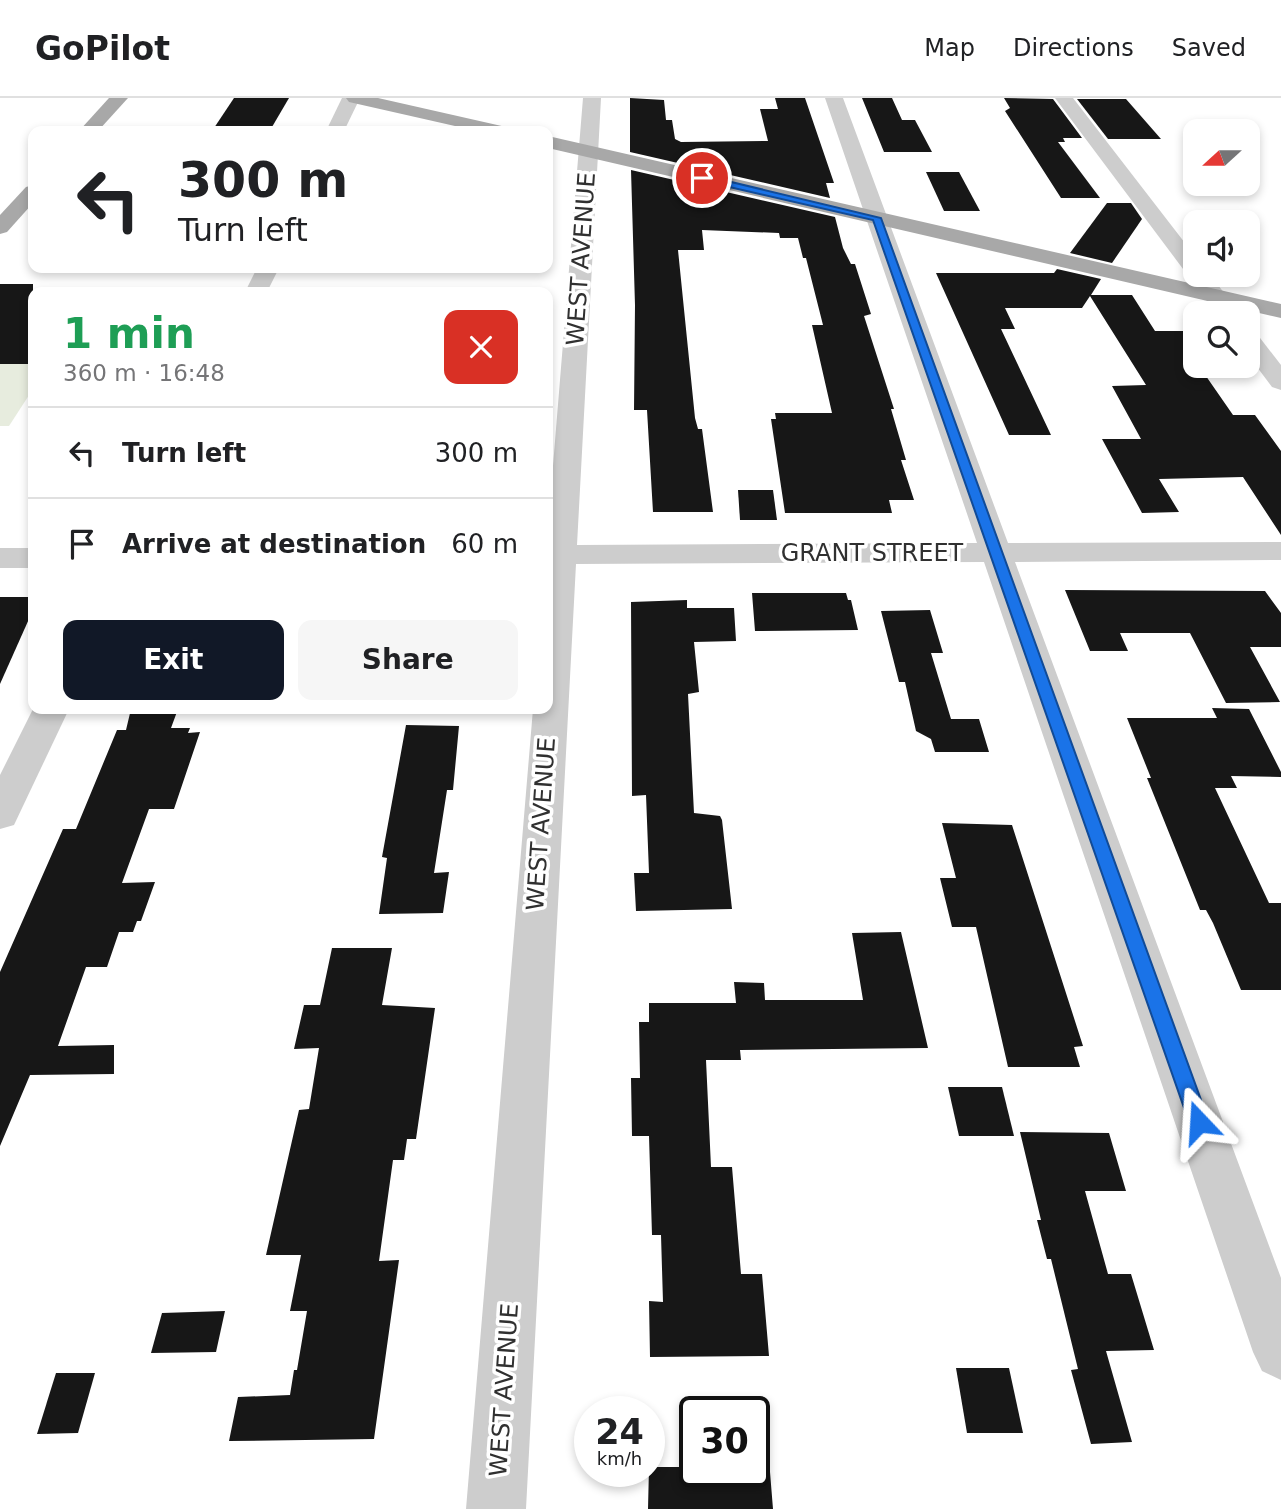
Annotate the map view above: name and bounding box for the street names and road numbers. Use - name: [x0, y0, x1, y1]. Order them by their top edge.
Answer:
- street label: WEST AVENUE: [561, 171, 601, 347]
- street label: GRANT STREET: [781, 539, 964, 567]
- street label: WEST AVENUE: [521, 736, 561, 912]
- street label: WEST AVENUE: [484, 1302, 524, 1478]

